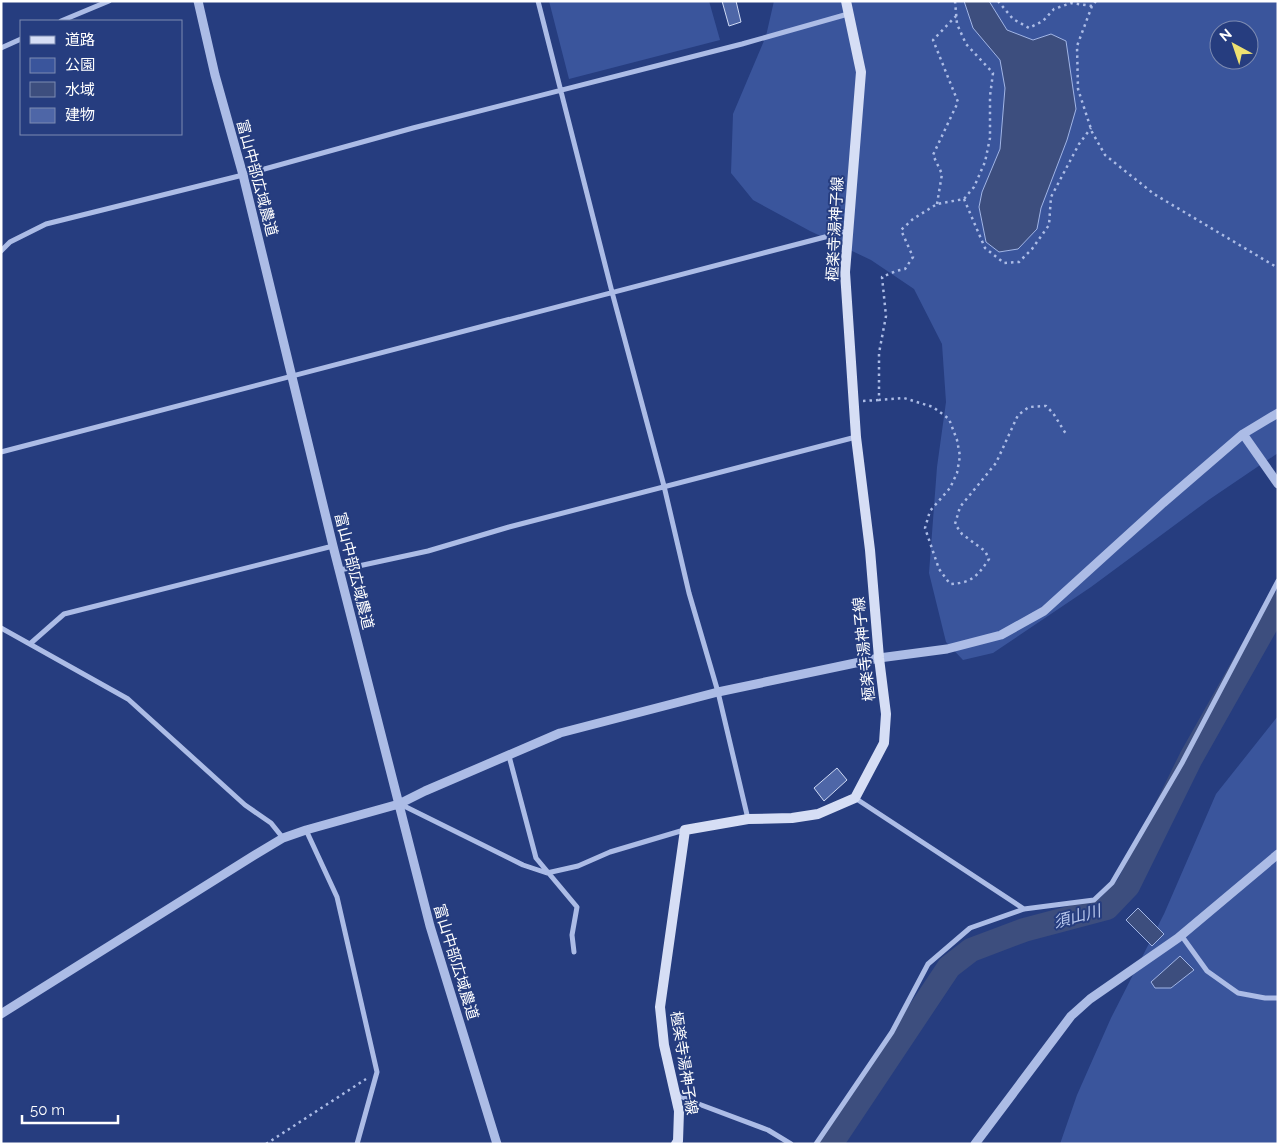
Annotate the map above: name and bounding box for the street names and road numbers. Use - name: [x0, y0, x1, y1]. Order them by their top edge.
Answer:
- street label: 富山中部広域農道: [233, 118, 281, 238]
- street label: 極楽寺湯神子線: [823, 176, 847, 282]
- street label: 富山中部広域農道: [331, 511, 377, 631]
- street label: 極楽寺湯神子線: [850, 596, 878, 702]
- street label: 富山中部広域農道: [430, 902, 482, 1022]
- street label: 極楽寺湯神子線: [667, 1010, 701, 1116]

